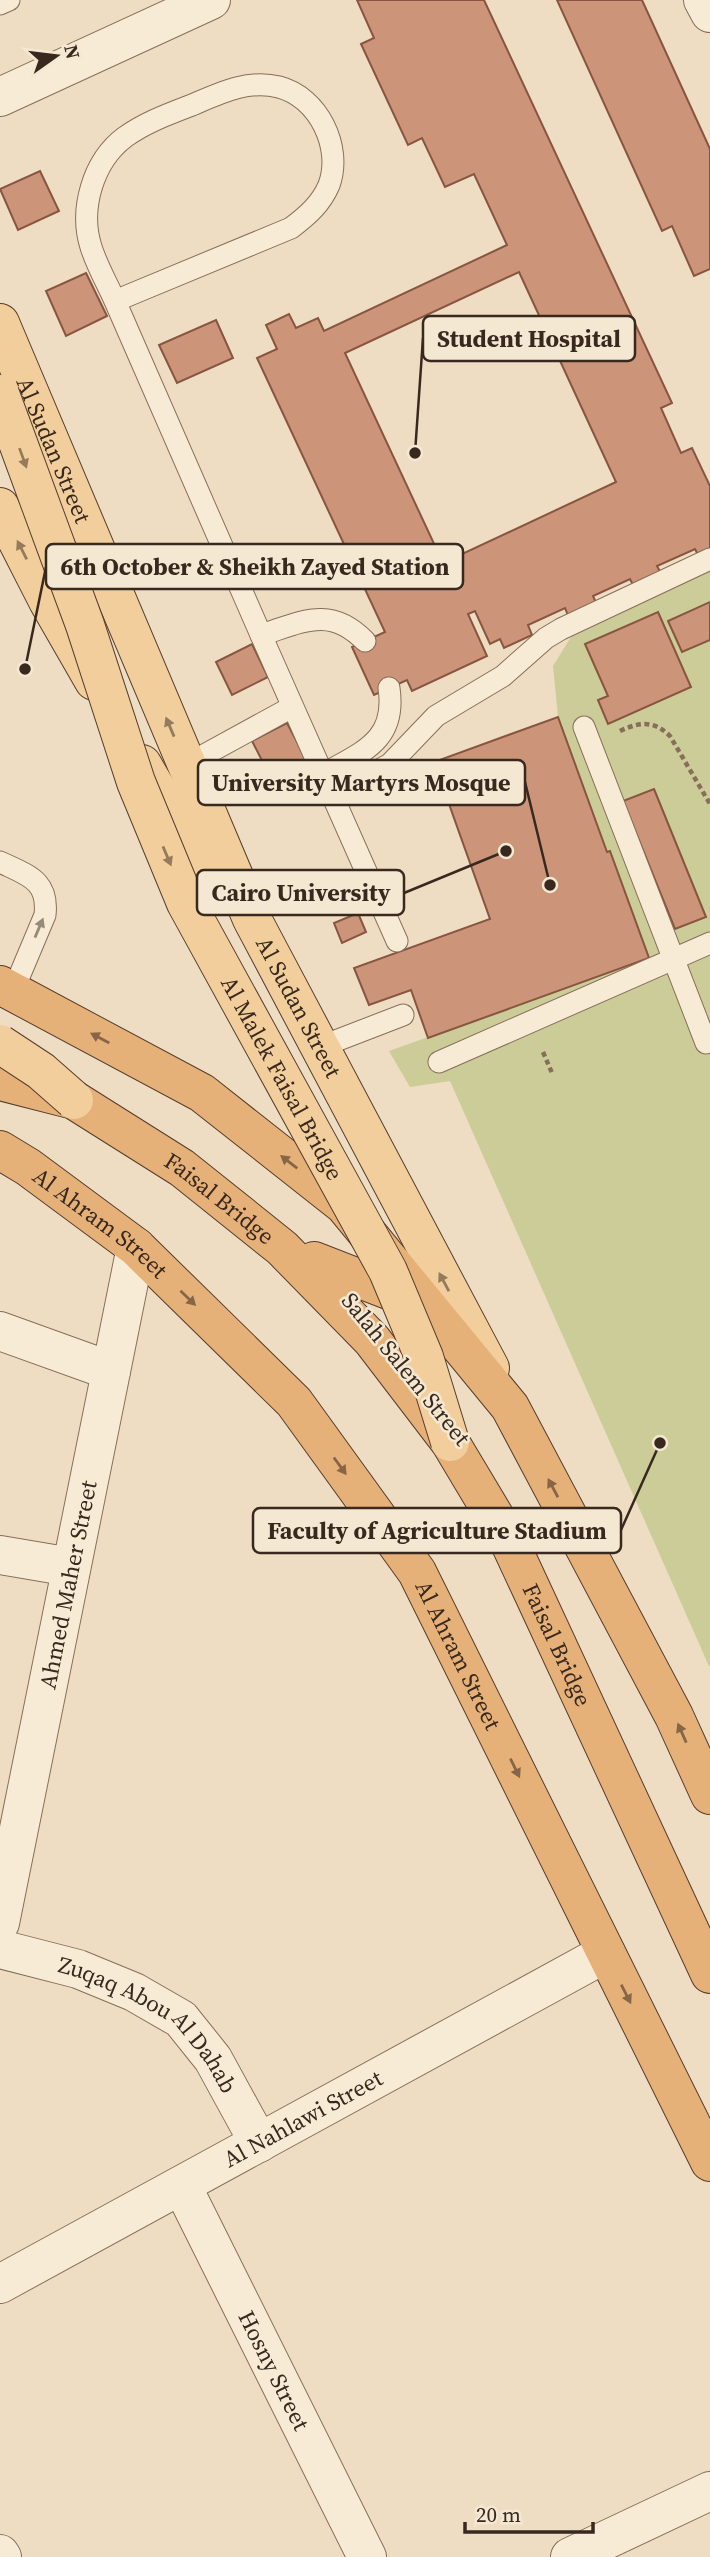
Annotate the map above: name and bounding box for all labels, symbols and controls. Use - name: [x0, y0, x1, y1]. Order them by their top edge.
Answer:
- north arrow: [21, 21, 91, 91]
- text: N: [58, 42, 87, 62]
- callout: Student Hospital: [423, 316, 635, 361]
- text: Student Hospital: [437, 322, 621, 355]
- street label: Al Sudan Street: [9, 372, 99, 528]
- one-way arrow: [18, 448, 29, 469]
- one-way arrow: [16, 540, 28, 560]
- callout: 6th October & Sheikh Zayed Station: [46, 544, 463, 589]
- text: 6th October & Sheikh Zayed Station: [60, 550, 450, 583]
- one-way arrow: [164, 716, 175, 737]
- callout: University Martyrs Mosque: [198, 760, 525, 805]
- text: University Martyrs Mosque: [211, 766, 511, 799]
- one-way arrow: [162, 846, 173, 867]
- callout: Cairo University: [197, 870, 404, 915]
- text: Cairo University: [211, 876, 391, 909]
- one-way arrow: [34, 917, 45, 938]
- street label: Al Sudan Street: [248, 931, 350, 1084]
- street label: Al Malek Faisal Bridge: [213, 971, 351, 1186]
- one-way arrow: [90, 1032, 109, 1044]
- street label: Faisal Bridge: [158, 1145, 281, 1252]
- one-way arrow: [281, 1154, 299, 1169]
- street label: Al Ahram Street: [26, 1160, 175, 1286]
- one-way arrow: [438, 1272, 450, 1292]
- street label: Salah Salem Street: [334, 1286, 478, 1453]
- one-way arrow: [179, 1289, 196, 1306]
- one-way arrow: [333, 1456, 347, 1475]
- street label: Ahmed Maher Street: [31, 1477, 105, 1692]
- one-way arrow: [548, 1478, 560, 1498]
- callout: Faculty of Agriculture Stadium: [253, 1508, 621, 1553]
- text: Faculty of Agriculture Stadium: [267, 1514, 607, 1547]
- street label: Al Ahram Street: [408, 1575, 509, 1736]
- street label: Faisal Bridge: [515, 1578, 600, 1712]
- one-way arrow: [676, 1723, 688, 1743]
- one-way arrow: [509, 1758, 520, 1778]
- street label: Zuqaq Abou Al Dahab: [55, 1949, 245, 2099]
- one-way arrow: [620, 1984, 632, 2004]
- street label: Al Nahlawi Street: [218, 2062, 389, 2175]
- street label: Hosny Street: [231, 2305, 318, 2436]
- scale bar: [465, 2490, 593, 2534]
- text: 20 m: [476, 2500, 521, 2529]

